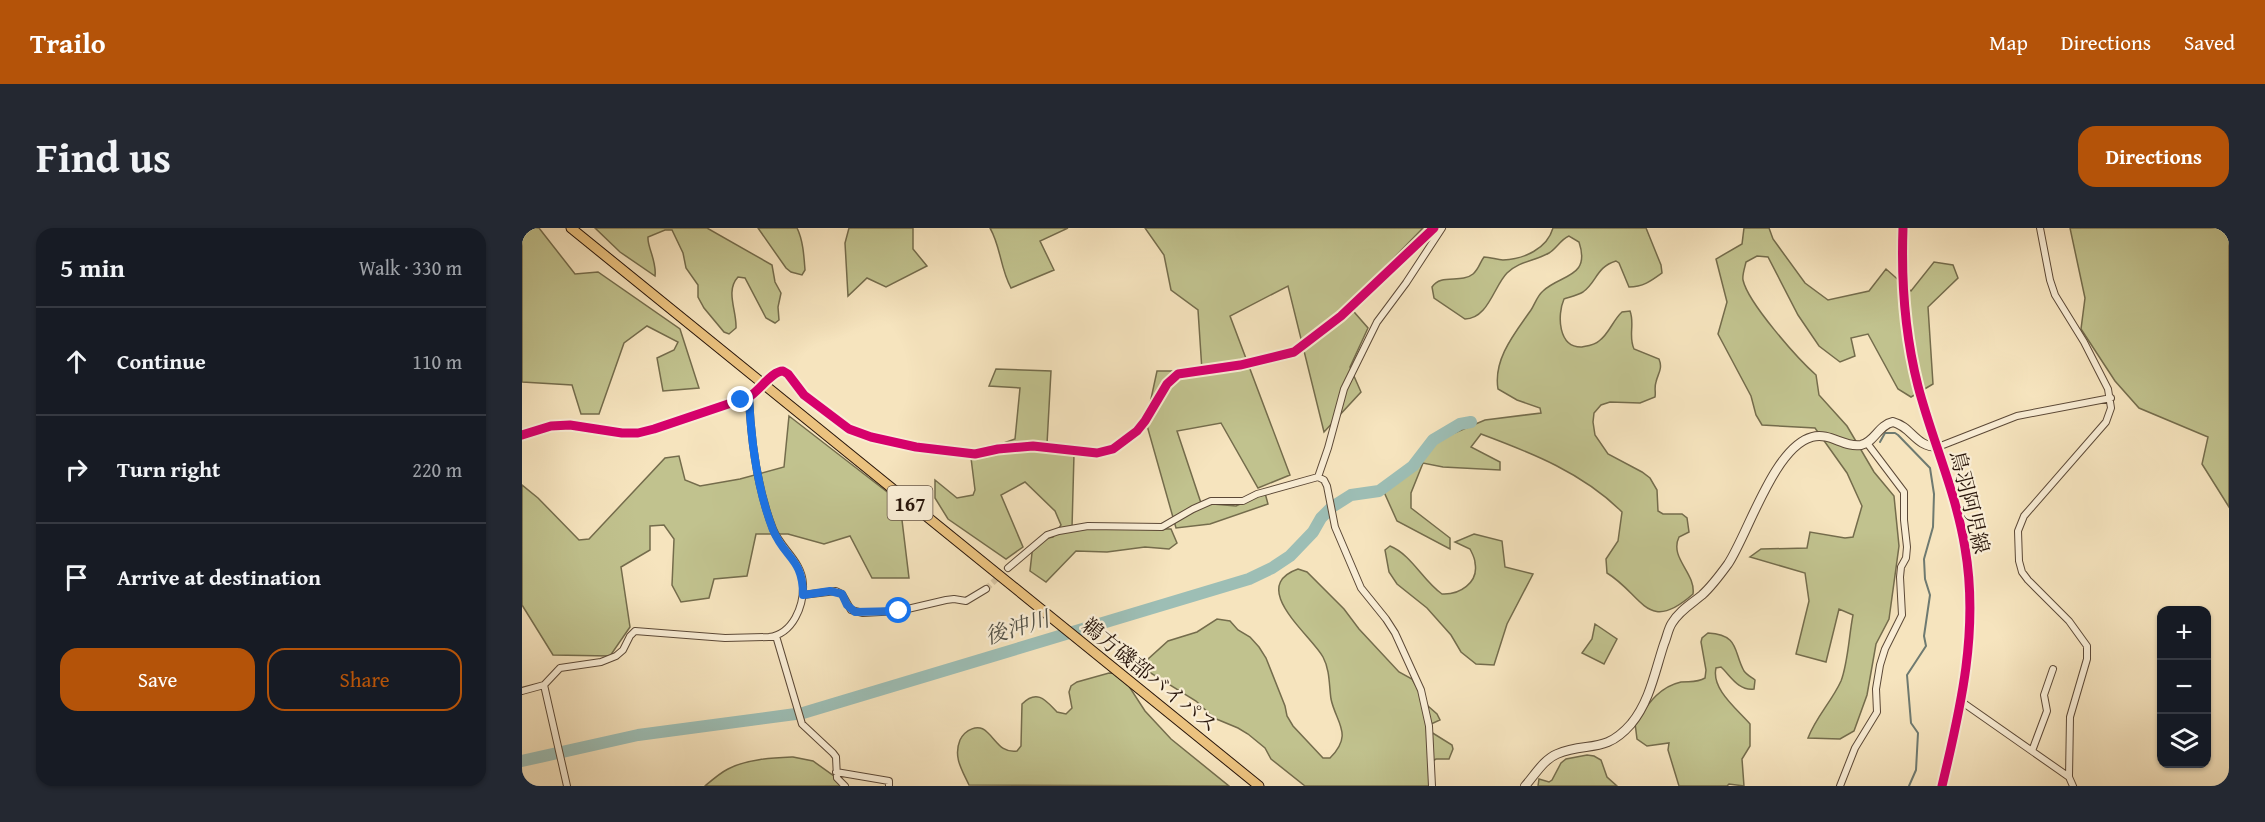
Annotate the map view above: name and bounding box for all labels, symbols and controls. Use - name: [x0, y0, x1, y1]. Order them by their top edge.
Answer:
- text: Trailo: [30, 22, 106, 63]
- text: Map: [1989, 27, 2028, 58]
- text: Directions: [2061, 27, 2151, 58]
- text: Saved: [2184, 27, 2235, 58]
- text: Find us: [36, 126, 171, 187]
- button: Directions: [2078, 126, 2229, 187]
- text: 5 min: [60, 248, 125, 287]
- text: Walk · 330 m: [359, 253, 462, 282]
- icon: ahead: [60, 345, 93, 378]
- text: Continue: [117, 345, 206, 377]
- text: 110 m: [412, 347, 462, 376]
- route end: [727, 386, 753, 412]
- street label: 鳥羽阿児線: [1942, 447, 1998, 557]
- icon: right: [60, 453, 93, 486]
- text: Turn right: [117, 453, 220, 485]
- text: 220 m: [412, 455, 462, 484]
- road number: 167: [888, 486, 932, 520]
- icon: arrive: [60, 561, 93, 594]
- text: Arrive at destination: [117, 561, 321, 593]
- route start: [885, 597, 911, 623]
- water label: 後沖川: [981, 601, 1055, 652]
- map controls: [2157, 606, 2211, 768]
- button: +: [2157, 606, 2211, 660]
- street label: 鵜方磯部バイパス: [1075, 610, 1225, 740]
- button: Save: [60, 648, 255, 711]
- button: Share: [267, 648, 462, 711]
- button: −: [2157, 660, 2211, 714]
- button: layers: [2157, 714, 2211, 768]

